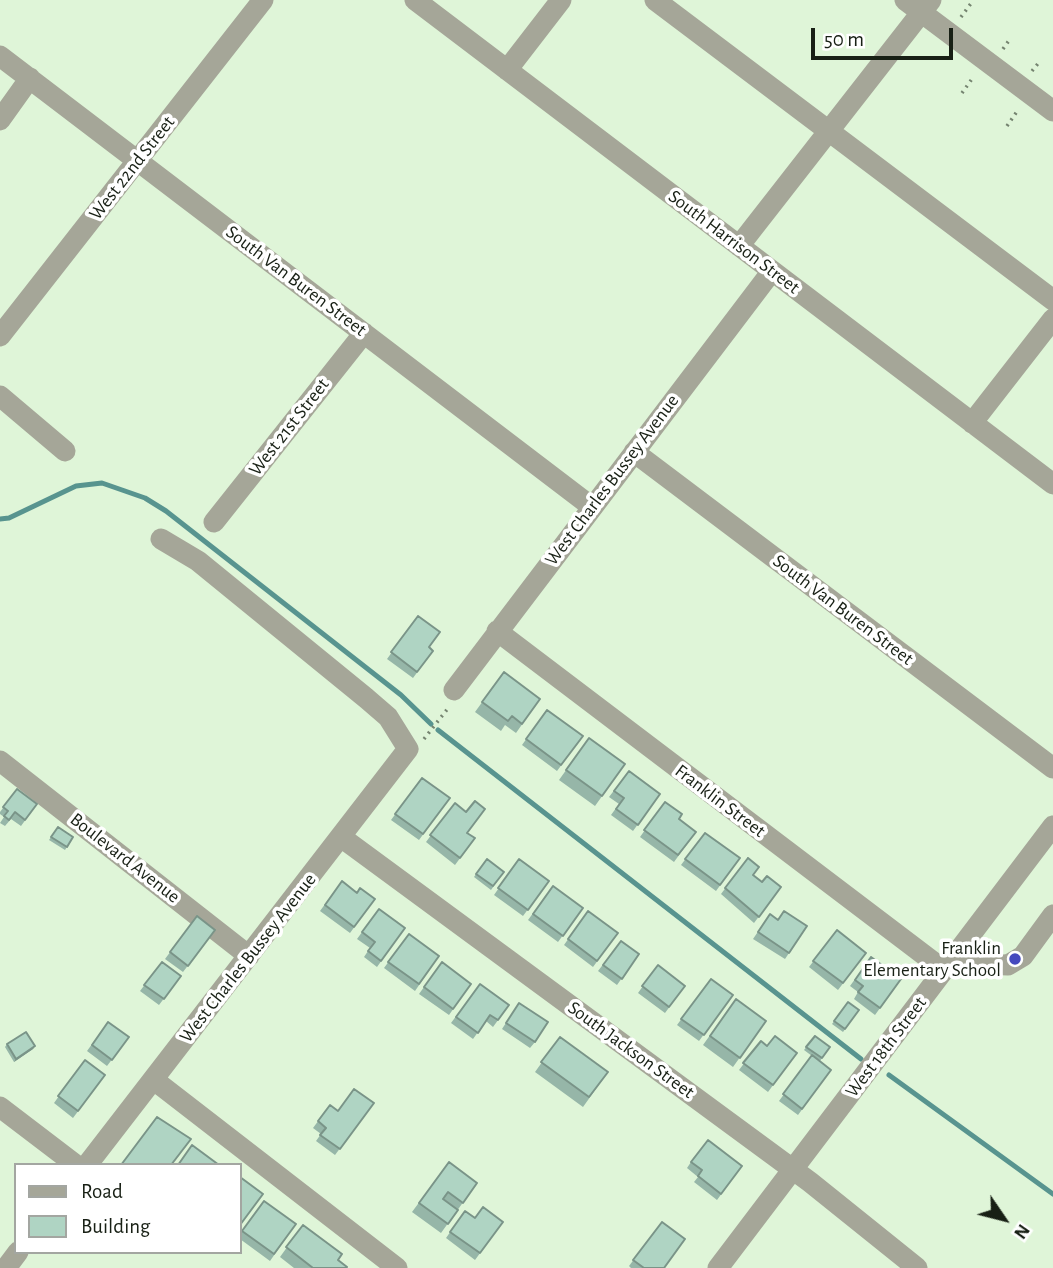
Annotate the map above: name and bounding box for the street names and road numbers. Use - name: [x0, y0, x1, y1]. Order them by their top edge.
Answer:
- street label: West 22nd Street: [84, 111, 180, 225]
- street label: South Harrison Street: [664, 185, 804, 299]
- street label: South Van Buren Street: [221, 221, 371, 341]
- street label: West 21st Street: [244, 374, 334, 480]
- street label: West Charles Bussey Avenue: [540, 390, 684, 570]
- street label: South Van Buren Street: [768, 550, 918, 670]
- street label: Franklin Street: [670, 760, 770, 842]
- street label: Boulevard Avenue: [65, 808, 185, 908]
- street label: West Charles Bussey Avenue: [175, 869, 321, 1047]
- street label: West 18th Street: [841, 992, 931, 1102]
- street label: South Jackson Street: [563, 996, 699, 1104]

